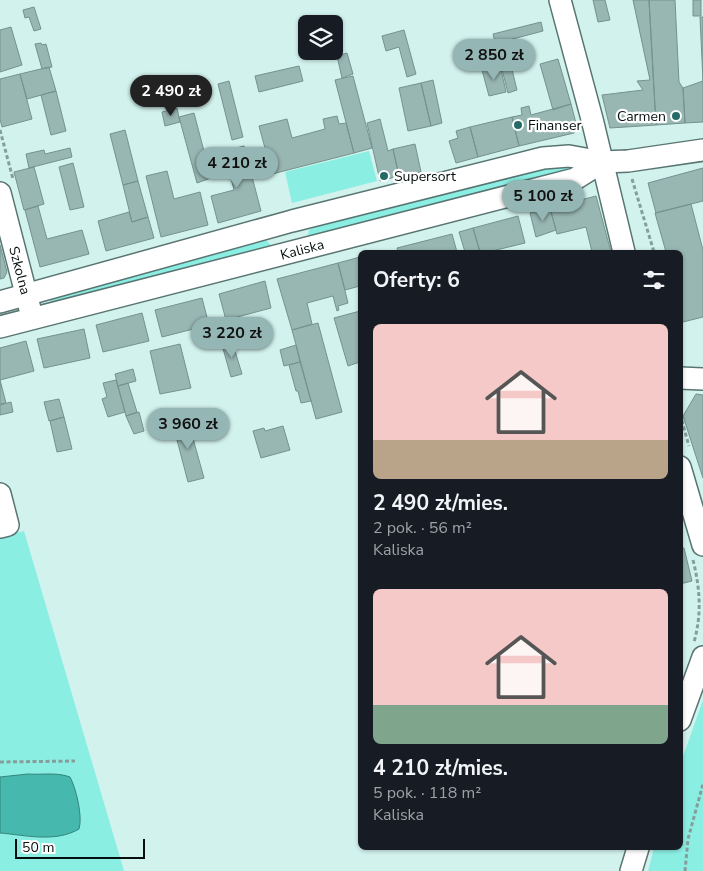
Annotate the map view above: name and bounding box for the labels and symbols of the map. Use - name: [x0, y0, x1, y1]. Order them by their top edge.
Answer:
- pin: 2 850 zł: [442, 38, 546, 81]
- pin: 2 490 zł: [119, 74, 223, 117]
- place label: Carmen: [617, 107, 666, 126]
- marker: Carmen: [670, 110, 682, 122]
- place label: Finanser: [528, 116, 581, 135]
- marker: Finanser: [512, 119, 524, 131]
- pin: 4 210 zł: [185, 146, 289, 189]
- place label: Supersort: [394, 167, 456, 186]
- marker: Supersort: [378, 170, 390, 182]
- pin: 5 100 zł: [491, 180, 595, 222]
- street label: Kaliska: [278, 235, 326, 264]
- street label: Szkolna: [4, 244, 35, 297]
- pin: 3 220 zł: [180, 316, 284, 359]
- pin: 3 960 zł: [136, 408, 240, 450]
- scale bar: [15, 836, 145, 859]

